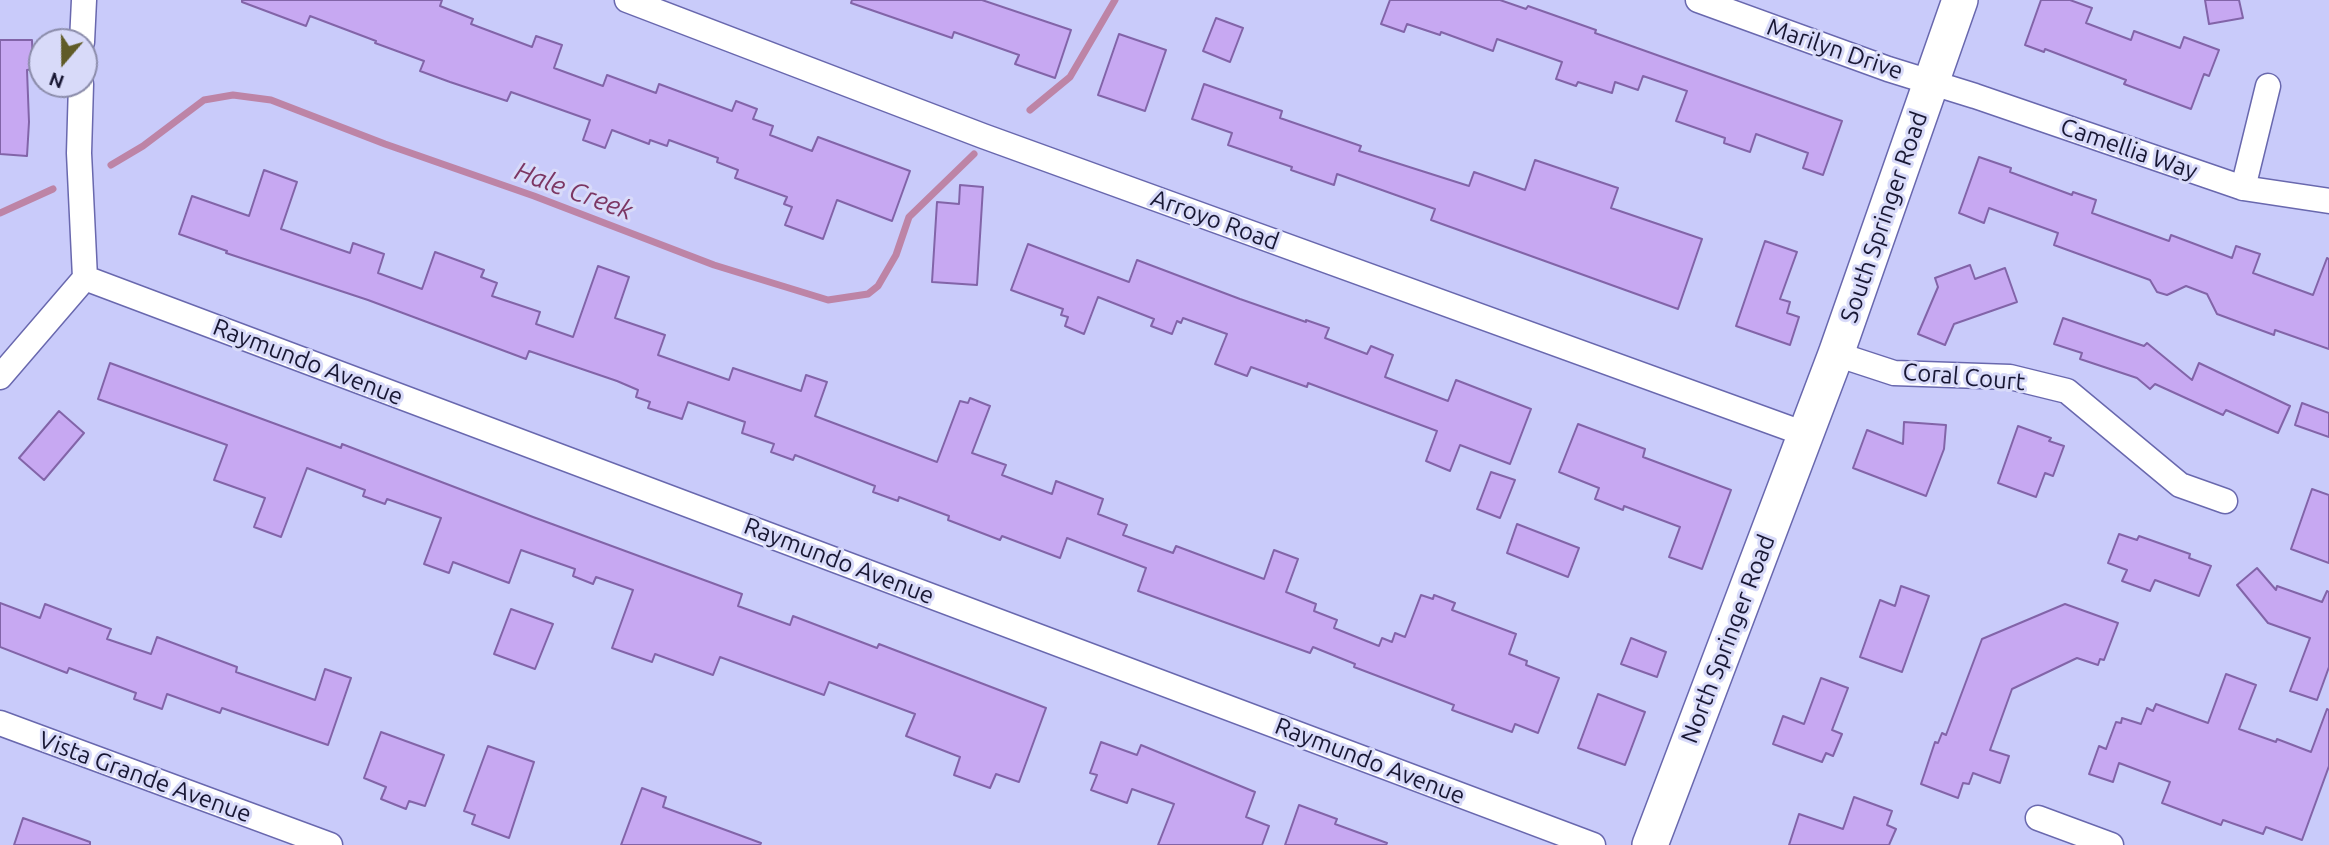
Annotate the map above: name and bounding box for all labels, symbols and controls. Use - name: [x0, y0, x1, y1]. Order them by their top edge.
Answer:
- street label: Marilyn Drive: [1763, 12, 1907, 86]
- north arrow: [28, 28, 98, 98]
- text: N: [46, 68, 67, 94]
- street label: South Springer Road: [1834, 108, 1934, 326]
- street label: Camellia Way: [2057, 112, 2201, 186]
- water label: Hale Creek: [511, 155, 637, 227]
- street label: Arroyo Road: [1147, 184, 1283, 256]
- street label: Raymundo Avenue: [209, 312, 407, 412]
- street label: Coral Court: [1902, 357, 2026, 397]
- street label: Raymundo Avenue: [740, 511, 938, 611]
- street label: North Springer Road: [1675, 531, 1781, 747]
- street label: Raymundo Avenue: [1271, 711, 1469, 811]
- street label: Vista Grande Avenue: [35, 725, 255, 829]

